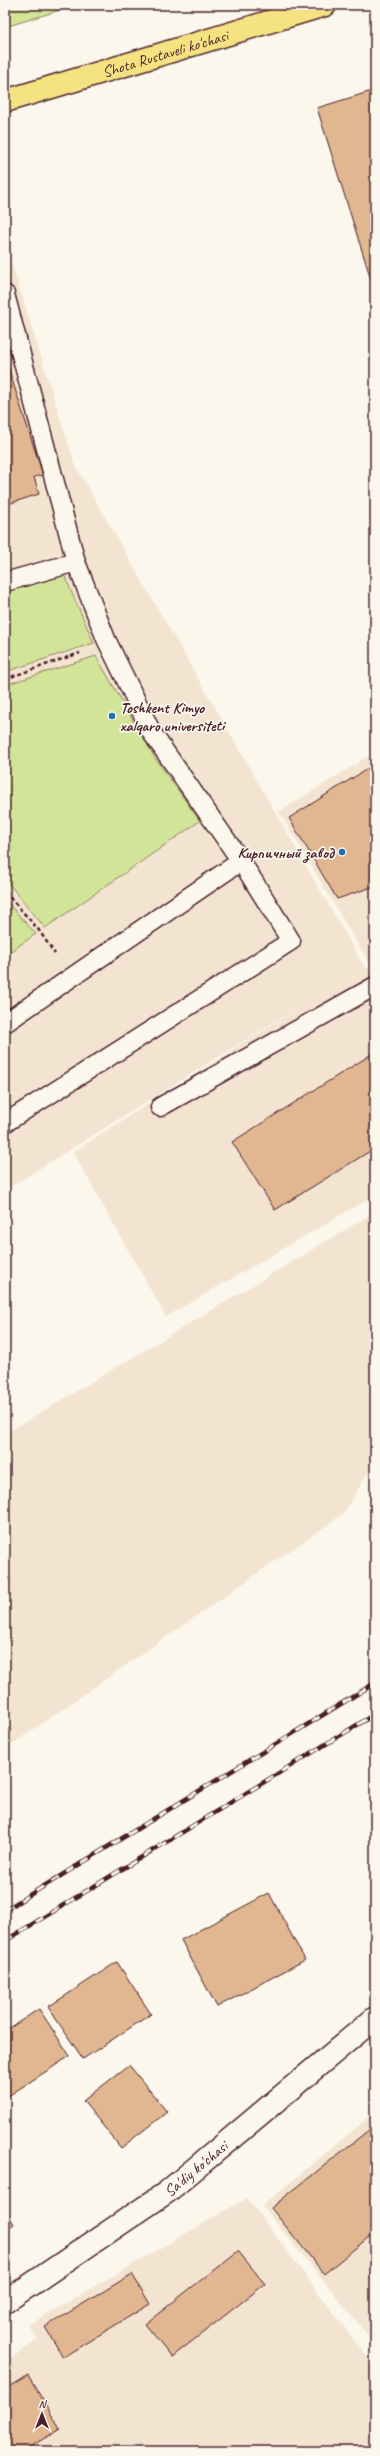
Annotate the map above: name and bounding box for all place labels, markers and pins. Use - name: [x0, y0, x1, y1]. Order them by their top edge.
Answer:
- place label: Toshkent Kimyo xalqaro universiteti: [120, 698, 227, 736]
- marker: Toshkent Kimyo xalqaro universiteti: [107, 711, 117, 721]
- place label: Кирпичный завод: [238, 843, 336, 863]
- marker: Кирпичный завод: [337, 847, 347, 857]

